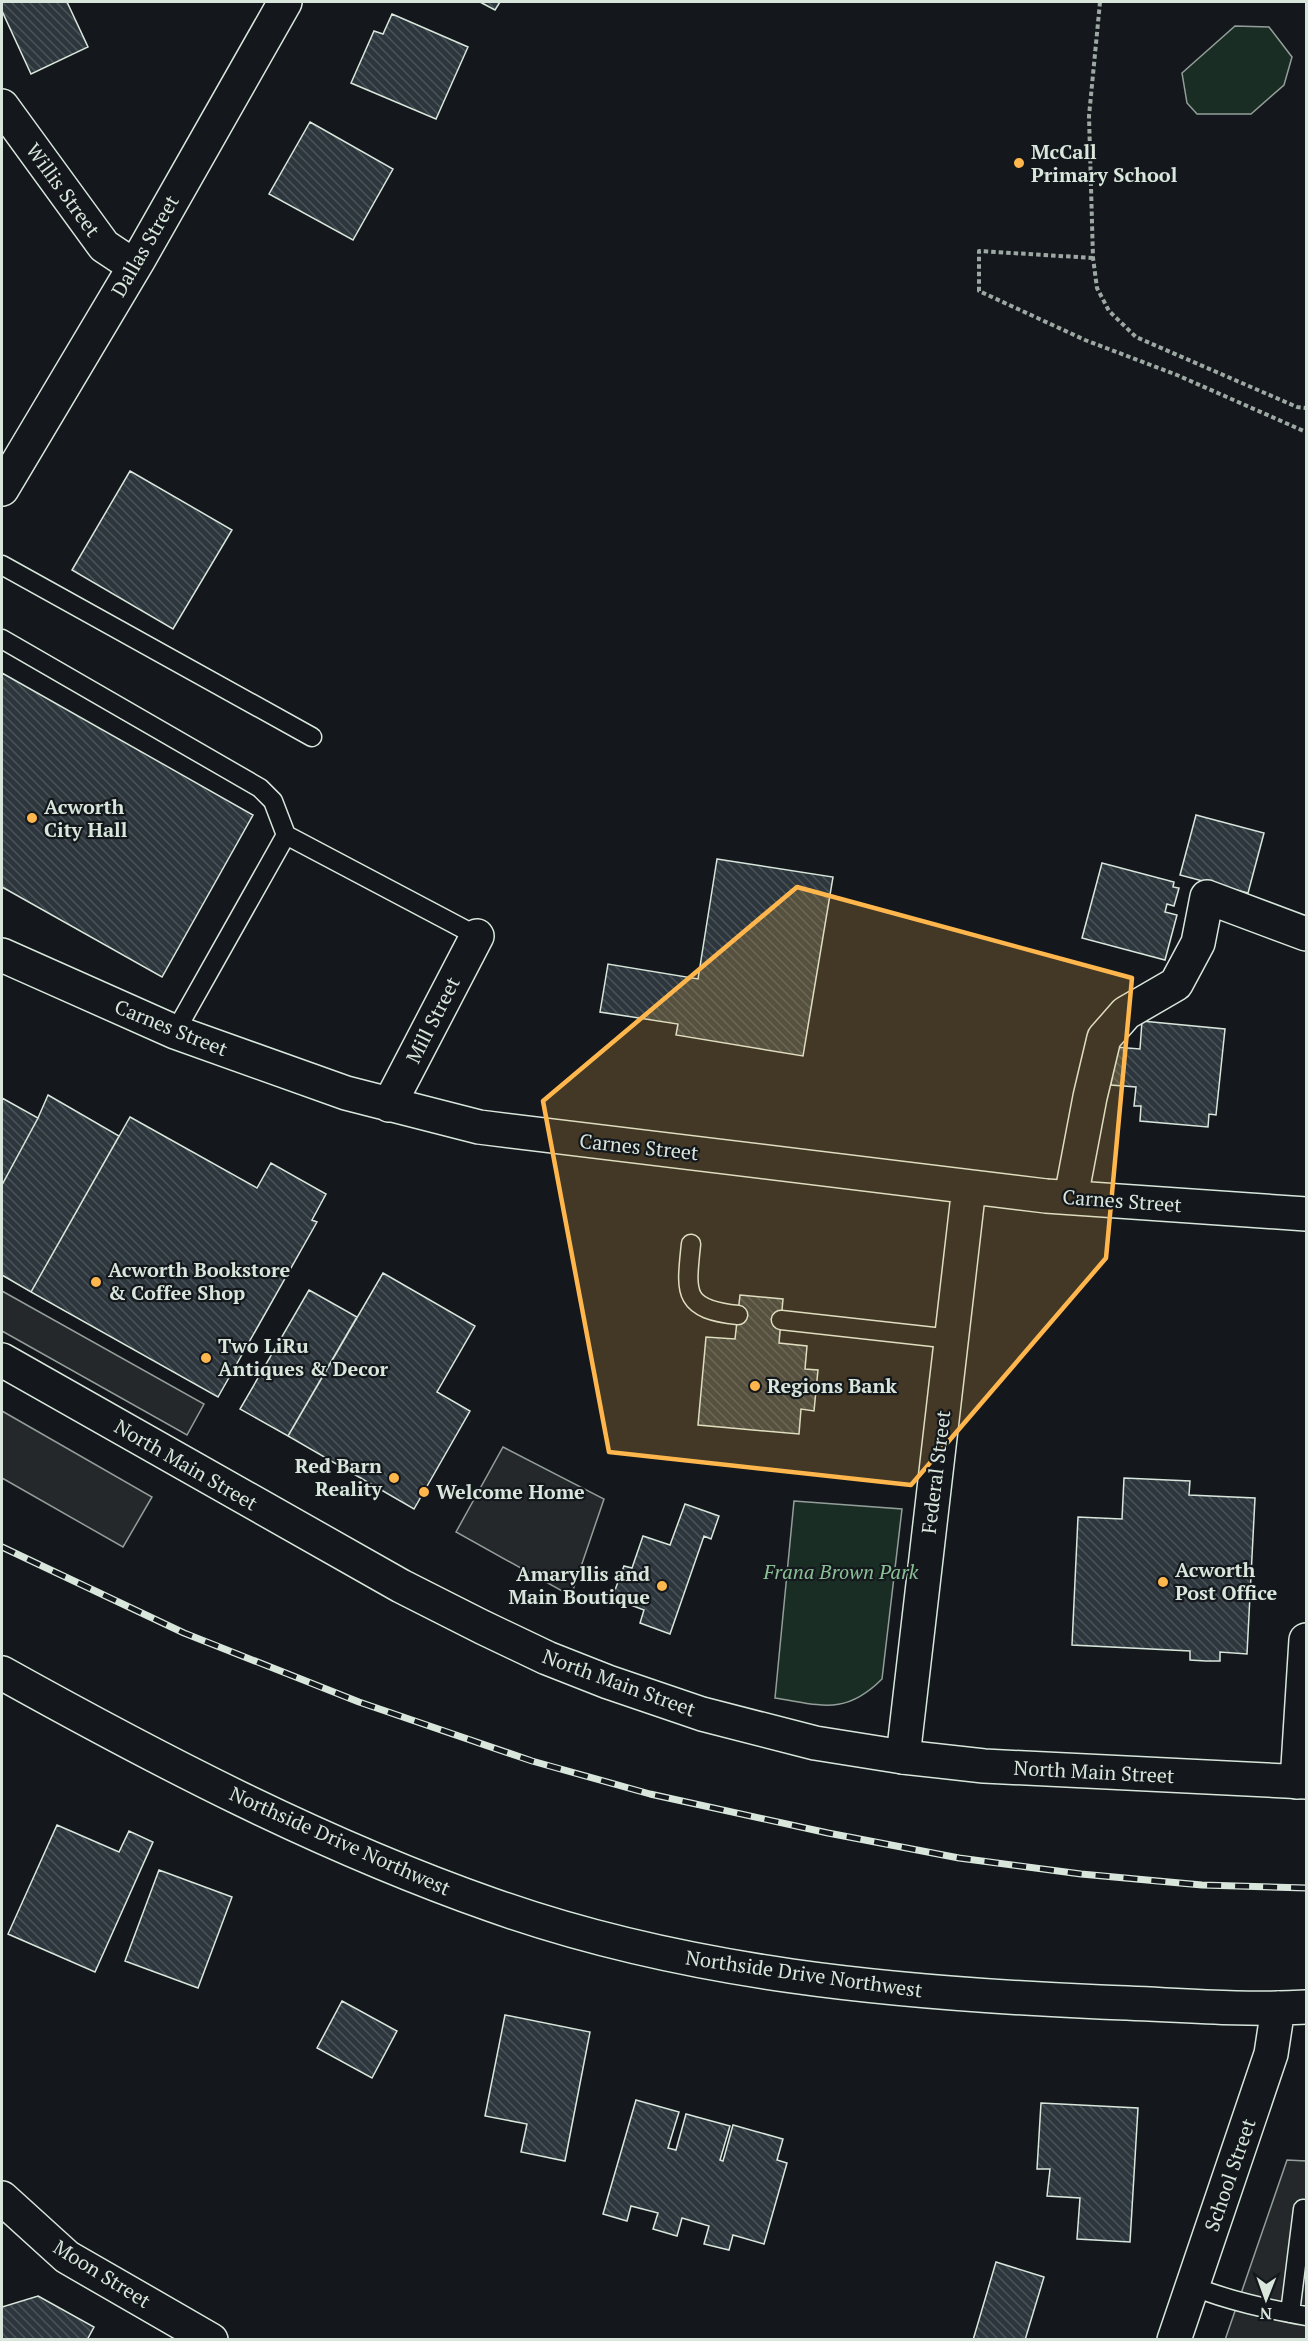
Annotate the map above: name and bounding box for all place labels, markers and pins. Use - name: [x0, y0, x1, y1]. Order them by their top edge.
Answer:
- place label: McCall Primary School: [1031, 138, 1178, 188]
- marker: McCall Primary School: [1012, 156, 1026, 170]
- place label: Acworth City Hall: [44, 793, 128, 843]
- marker: Acworth City Hall: [25, 811, 39, 825]
- place label: Acworth Bookstore & Coffee Shop: [108, 1256, 291, 1306]
- marker: Acworth Bookstore & Coffee Shop: [89, 1275, 103, 1289]
- place label: Two LiRu Antiques & Decor: [218, 1332, 389, 1382]
- marker: Two LiRu Antiques & Decor: [199, 1351, 213, 1365]
- place label: Regions Bank: [767, 1372, 897, 1399]
- marker: Regions Bank: [748, 1379, 762, 1393]
- place label: Red Barn Reality: [295, 1452, 382, 1502]
- marker: Red Barn Reality: [387, 1471, 401, 1485]
- place label: Welcome Home: [436, 1478, 585, 1505]
- marker: Welcome Home: [417, 1485, 431, 1499]
- place label: Acworth Post Office: [1175, 1556, 1278, 1606]
- place label: Amaryllis and Main Boutique: [508, 1560, 650, 1610]
- marker: Acworth Post Office: [1156, 1575, 1170, 1589]
- marker: Amaryllis and Main Boutique: [655, 1579, 669, 1593]

